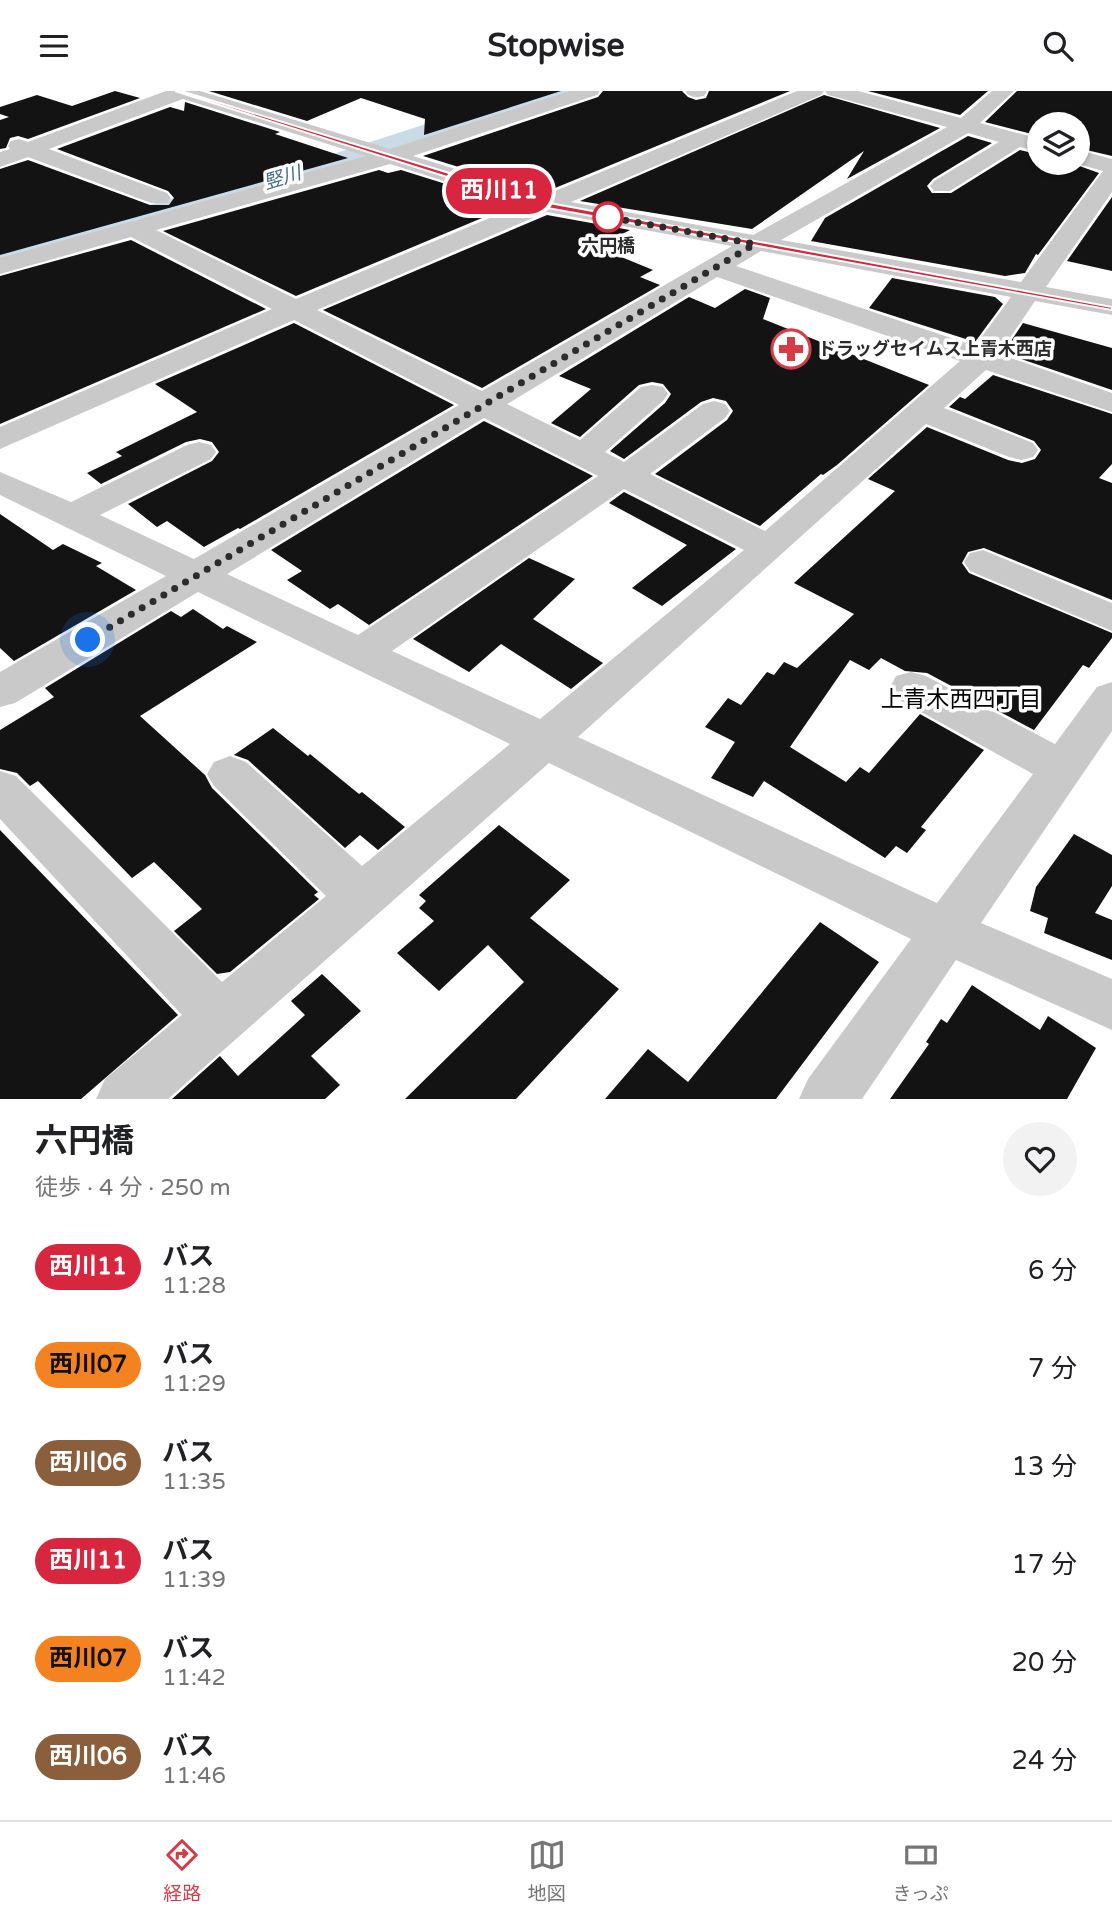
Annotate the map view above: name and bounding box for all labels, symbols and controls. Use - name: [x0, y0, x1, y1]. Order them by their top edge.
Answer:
- icon: menu: [35, 27, 73, 65]
- text: Stopwise: [487, 27, 625, 65]
- icon: search: [1039, 27, 1077, 65]
- map controls: [1027, 112, 1090, 175]
- button: layers: [1027, 112, 1090, 175]
- water label: 竪川: [261, 161, 306, 194]
- line badge: 西川11: [450, 168, 548, 214]
- text: 西川11: [460, 176, 538, 205]
- marker: 六円橋: [593, 202, 623, 232]
- place label: 六円橋: [581, 235, 635, 257]
- pharmacy icon: ドラッグセイムス上青木西店: [770, 328, 812, 370]
- place label: ドラッグセイムス上青木西店: [818, 338, 1052, 360]
- your location: [70, 622, 105, 657]
- district label: 上青木西四丁目: [881, 686, 1042, 714]
- text: 六円橋: [35, 1122, 134, 1161]
- button: heart: [1003, 1122, 1077, 1196]
- text: 徒歩 · 4 分 · 250 m: [35, 1174, 231, 1202]
- text: バス: [162, 1241, 214, 1272]
- text: 西川11: [49, 1252, 127, 1281]
- text: 6 分: [1028, 1255, 1077, 1286]
- text: 11:28: [162, 1272, 226, 1300]
- text: バス: [162, 1339, 214, 1370]
- text: 西川07: [49, 1350, 127, 1379]
- text: 7 分: [1028, 1353, 1077, 1384]
- text: 11:29: [162, 1370, 226, 1398]
- text: バス: [162, 1437, 214, 1468]
- text: 西川06: [49, 1448, 127, 1477]
- text: 13 分: [1012, 1451, 1077, 1482]
- text: 11:35: [162, 1468, 226, 1496]
- text: バス: [162, 1535, 214, 1566]
- text: 西川11: [49, 1546, 127, 1575]
- text: 17 分: [1012, 1549, 1077, 1580]
- text: 11:39: [162, 1566, 226, 1594]
- text: バス: [162, 1633, 214, 1664]
- text: 西川07: [49, 1644, 127, 1673]
- text: 20 分: [1012, 1647, 1077, 1678]
- text: 11:42: [162, 1664, 226, 1692]
- text: バス: [162, 1731, 214, 1762]
- text: 西川06: [49, 1742, 127, 1771]
- text: 24 分: [1012, 1745, 1077, 1776]
- text: 11:46: [162, 1762, 226, 1790]
- tab: 経路: [163, 1836, 201, 1905]
- tab: 地図: [528, 1836, 566, 1905]
- tab: きっぷ: [892, 1836, 949, 1905]

